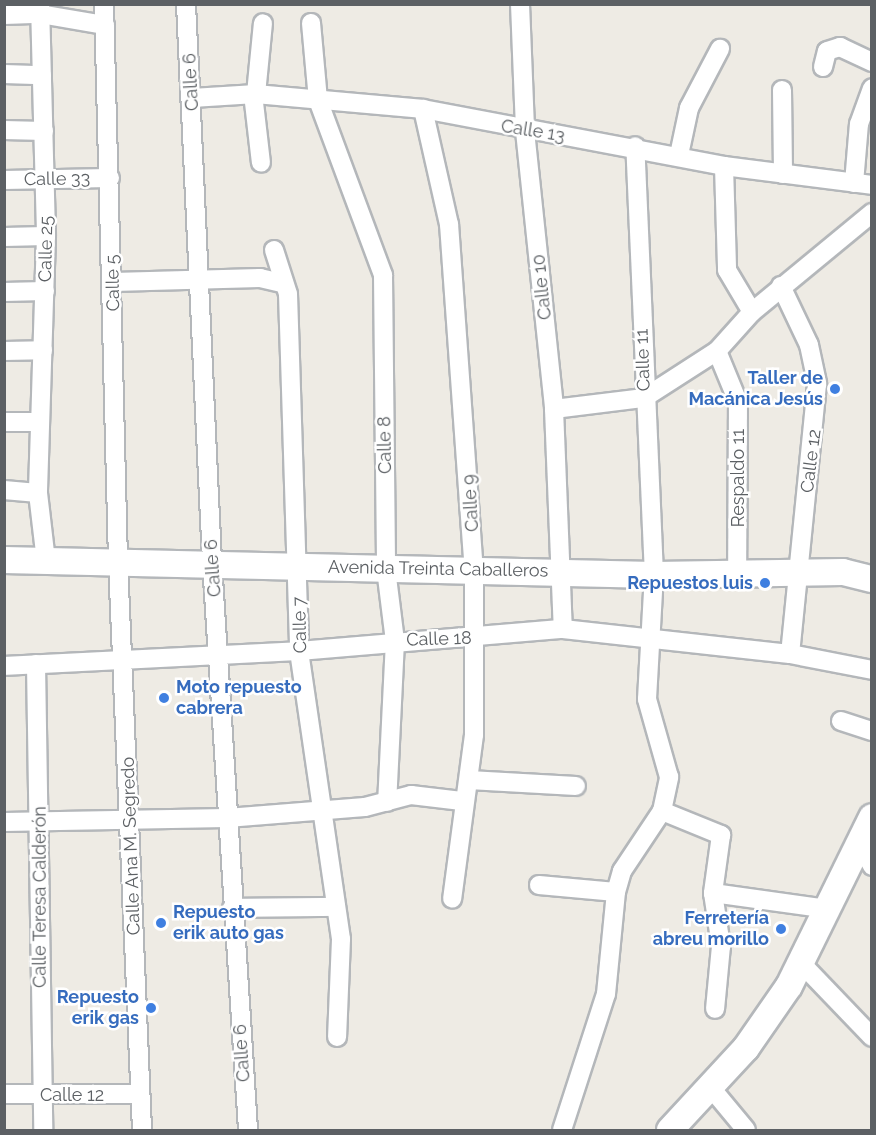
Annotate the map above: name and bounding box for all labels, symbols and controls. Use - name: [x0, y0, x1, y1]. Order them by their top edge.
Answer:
- street label: Calle 6: [179, 52, 203, 112]
- street label: Calle 13: [499, 115, 567, 147]
- street label: Calle 33: [24, 168, 90, 190]
- street label: Calle 25: [35, 216, 57, 282]
- street label: Calle 10: [528, 253, 556, 321]
- street label: Calle 5: [102, 254, 124, 312]
- street label: Calle 11: [631, 328, 655, 392]
- place label: Taller de Macánica Jesús: [688, 368, 823, 410]
- marker: Taller de Macánica Jesús: [828, 382, 842, 396]
- street label: Calle 8: [374, 416, 396, 474]
- street label: Calle 12: [796, 428, 826, 494]
- street label: Respaldo 11: [727, 429, 749, 527]
- street label: Calle 9: [459, 474, 483, 532]
- street label: Calle 6: [200, 538, 226, 598]
- street label: Avenida Treinta Caballeros: [327, 556, 549, 582]
- place label: Repuestos luis: [627, 572, 753, 594]
- marker: Repuestos luis: [758, 576, 772, 590]
- street label: Calle 7: [289, 596, 311, 654]
- street label: Calle 18: [406, 627, 472, 651]
- place label: Moto repuesto cabrera: [176, 677, 302, 720]
- marker: Moto repuesto cabrera: [157, 691, 171, 705]
- street label: Calle Ana M. Segredo: [117, 756, 145, 936]
- street label: Calle Teresa Calderón: [29, 806, 51, 988]
- place label: Repuesto erik auto gas: [173, 902, 284, 944]
- place label: Ferretería abreu morillo: [653, 908, 769, 950]
- marker: Repuesto erik auto gas: [154, 916, 168, 930]
- marker: Ferretería abreu morillo: [774, 922, 788, 936]
- place label: Repuesto erik gas: [57, 987, 139, 1030]
- marker: Repuesto erik gas: [144, 1001, 158, 1015]
- street label: Calle 6: [229, 1023, 255, 1083]
- street label: Calle 12: [40, 1084, 104, 1106]

